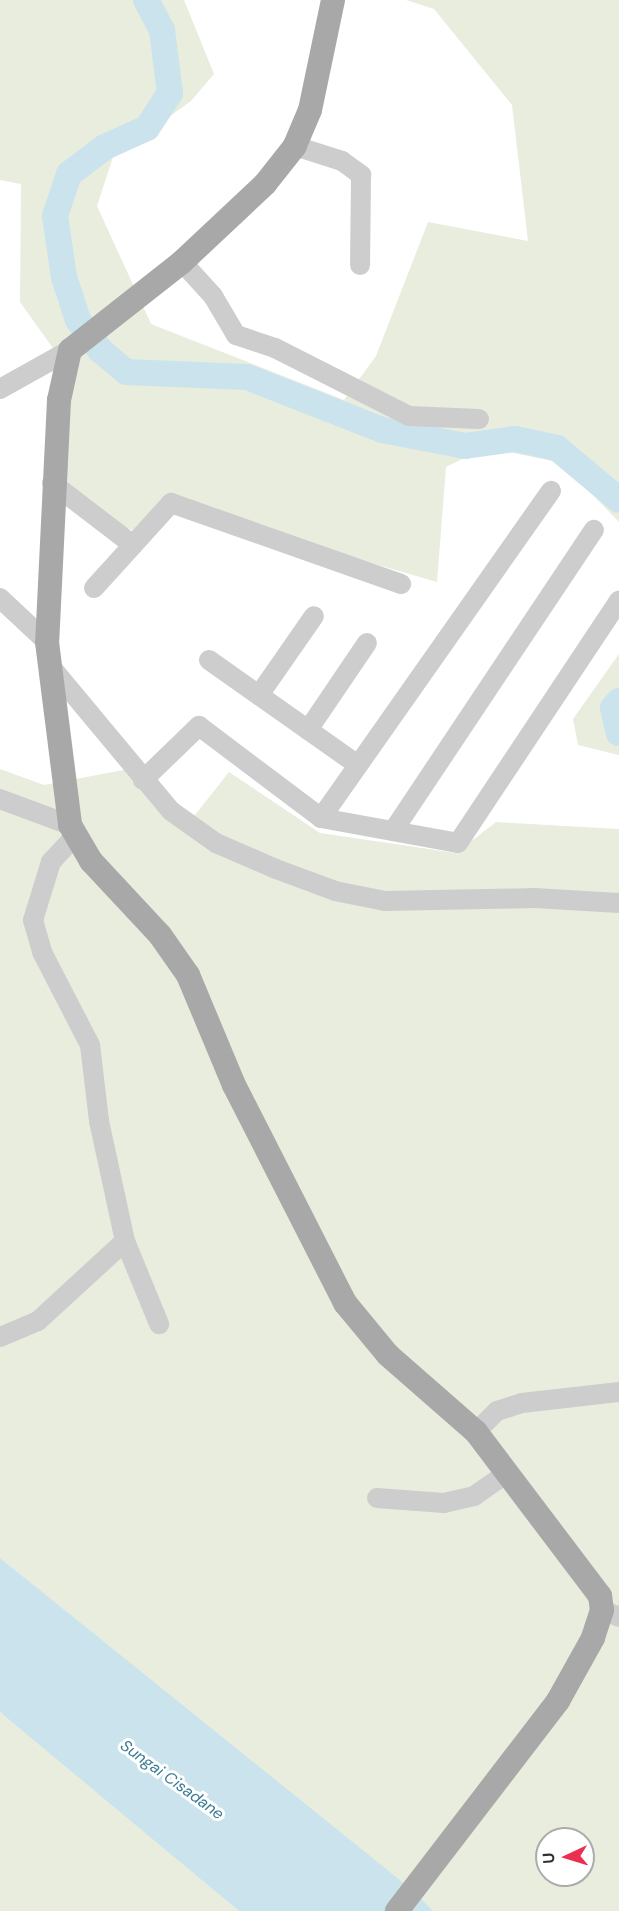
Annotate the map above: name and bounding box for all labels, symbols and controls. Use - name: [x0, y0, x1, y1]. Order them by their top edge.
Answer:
- water label: Sungai Cisadane: [117, 1736, 227, 1824]
- north arrow: [535, 1827, 595, 1887]
- text: U: [538, 1852, 559, 1864]

